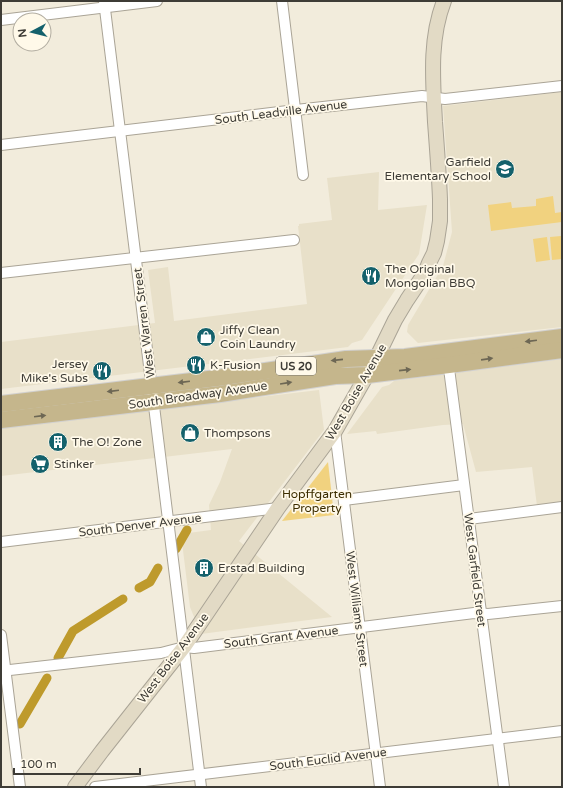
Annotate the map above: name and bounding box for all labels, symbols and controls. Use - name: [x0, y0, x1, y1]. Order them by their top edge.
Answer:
- north arrow: [12, 12, 52, 52]
- text: N: [16, 28, 30, 38]
- street label: South Leadville Avenue: [214, 97, 348, 127]
- place label: Garfield Elementary School: [384, 155, 491, 183]
- school or university icon: Garfield Elementary School: [494, 158, 516, 180]
- place label: The Original Mongolian BBQ: [385, 262, 476, 290]
- restaurant icon: The Original Mongolian BBQ: [360, 265, 382, 287]
- street label: West Warren Street: [130, 267, 158, 379]
- place label: Jiffy Clean Coin Laundry: [220, 323, 296, 351]
- shop icon: Jiffy Clean Coin Laundry: [195, 326, 217, 348]
- one-way arrow: [525, 338, 537, 344]
- street label: West Boise Avenue: [323, 341, 389, 443]
- restaurant icon: K-Fusion: [185, 354, 207, 376]
- one-way arrow: [481, 356, 493, 362]
- place label: Jersey Mike's Subs: [21, 357, 89, 385]
- road number: US 20: [276, 357, 316, 375]
- one-way arrow: [331, 357, 343, 364]
- place label: K-Fusion: [210, 358, 260, 372]
- restaurant icon: Jersey Mike's Subs: [91, 360, 113, 382]
- one-way arrow: [399, 366, 411, 373]
- street label: South Broadway Avenue: [128, 378, 268, 412]
- one-way arrow: [178, 379, 191, 385]
- one-way arrow: [280, 380, 292, 386]
- one-way arrow: [107, 388, 119, 394]
- one-way arrow: [34, 412, 46, 419]
- shop icon: Thompsons: [179, 422, 201, 444]
- place label: Thompsons: [204, 426, 271, 440]
- building icon: The O! Zone: [47, 431, 69, 453]
- place label: The O! Zone: [72, 435, 142, 449]
- supermarket icon: Stinker: [29, 453, 51, 475]
- place label: Stinker: [54, 457, 94, 471]
- park label: Hopffgarten Property: [282, 487, 352, 515]
- street label: South Denver Avenue: [78, 511, 202, 539]
- street label: West Garfield Street: [461, 512, 489, 628]
- street label: West Williams Street: [343, 550, 371, 668]
- building icon: Erstad Building: [193, 557, 215, 579]
- place label: Erstad Building: [218, 561, 305, 575]
- street label: West Boise Avenue: [135, 610, 212, 706]
- street label: South Grant Avenue: [223, 623, 339, 651]
- street label: South Euclid Avenue: [269, 745, 388, 773]
- scale bar: [14, 750, 140, 776]
- text: 100 m: [20, 757, 57, 771]

